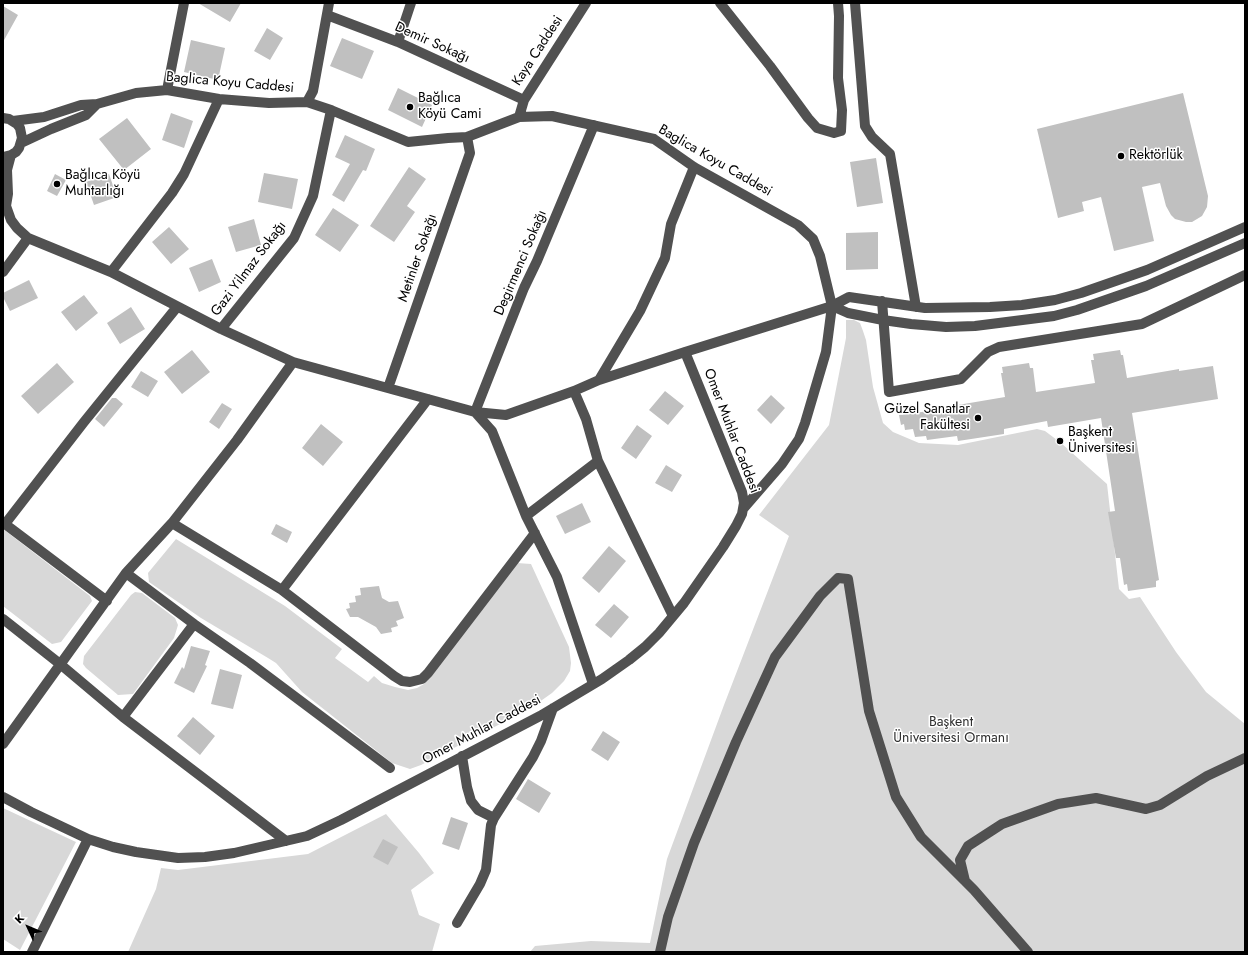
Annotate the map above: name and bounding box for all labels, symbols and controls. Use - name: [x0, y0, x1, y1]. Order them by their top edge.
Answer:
- street label: Kaya Caddesi: [509, 13, 567, 89]
- street label: Demir Sokağı: [392, 19, 472, 67]
- street label: Baglica Koyu Caddesi: [165, 69, 295, 97]
- place label: Bağlıca Köyü Cami: [418, 91, 482, 124]
- marker: Bağlıca Köyü Cami: [405, 102, 415, 112]
- street label: Baglica Koyu Caddesi: [655, 122, 775, 200]
- place label: Rektörlük: [1129, 148, 1183, 164]
- marker: Rektörlük: [1116, 151, 1126, 161]
- place label: Bağlıca Köyü Muhtarlığı: [65, 168, 140, 200]
- marker: Bağlıca Köyü Muhtarlığı: [52, 179, 62, 189]
- street label: Degirmenci Sokağı: [491, 208, 551, 318]
- street label: Metinler Sokağı: [395, 212, 441, 304]
- street label: Gazi Yilmaz Sokağı: [208, 218, 290, 320]
- street label: Omer Muhlar Caddesi: [700, 366, 762, 496]
- place label: Güzel Sanatlar Fakültesi: [884, 402, 970, 434]
- marker: Güzel Sanatlar Fakültesi: [973, 413, 983, 423]
- place label: Başkent Üniversitesi: [1068, 425, 1135, 458]
- marker: Başkent Üniversitesi: [1055, 436, 1065, 446]
- street label: Omer Muhlar Caddesi: [420, 692, 544, 768]
- park label: Başkent Üniversitesi Ormanı: [893, 715, 1009, 748]
- north arrow: [8, 907, 48, 947]
- text: K: [11, 910, 28, 927]

